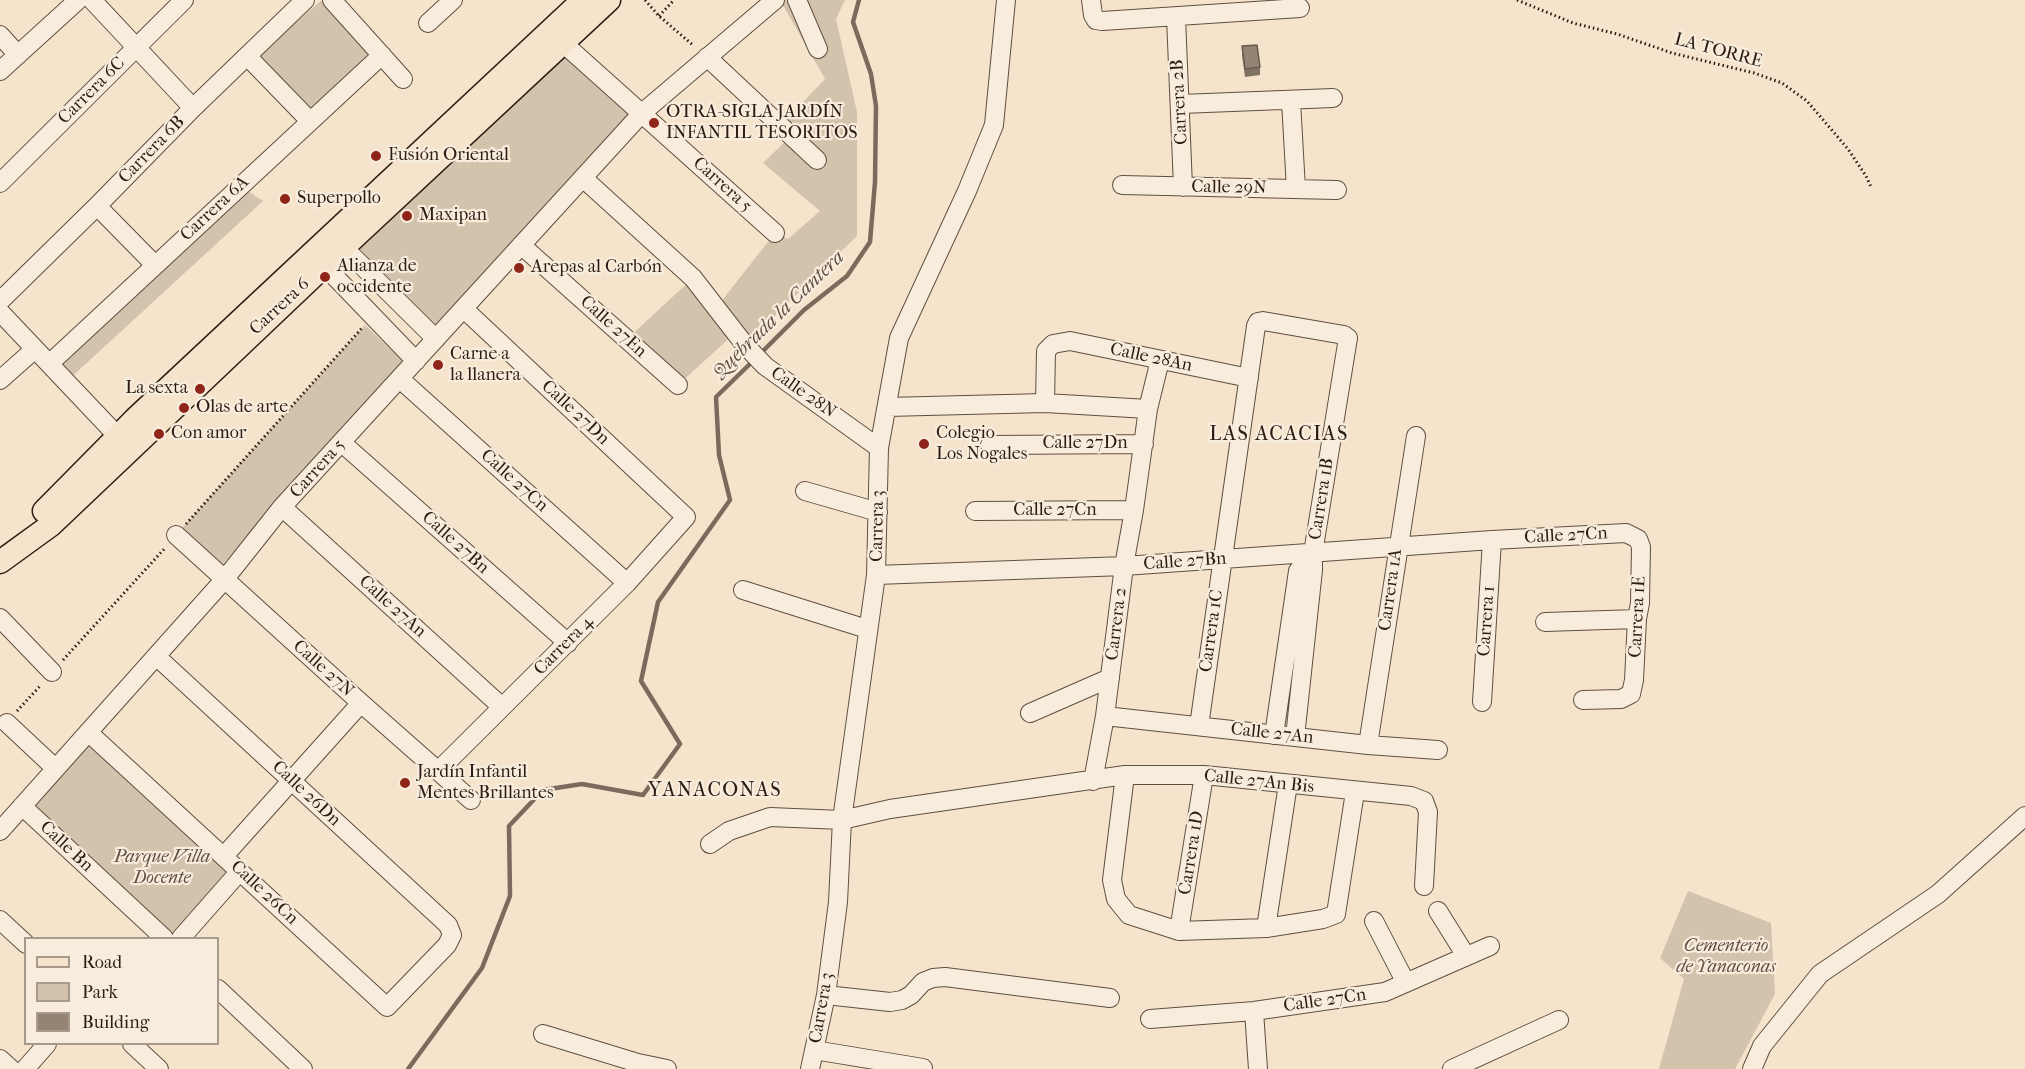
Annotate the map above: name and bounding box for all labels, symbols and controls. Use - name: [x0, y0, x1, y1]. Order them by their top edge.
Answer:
- street label: LA TORRE: [1672, 29, 1764, 73]
- street label: Carrera 6C: [54, 53, 130, 129]
- street label: Carrera 2B: [1167, 59, 1193, 145]
- place label: OTRA-SIGLA JARDÍN INFANTIL TESORITOS: [666, 102, 857, 144]
- street label: Carrera 6B: [114, 112, 190, 188]
- marker: OTRA-SIGLA JARDÍN INFANTIL TESORITOS: [647, 116, 661, 130]
- place label: Fusión Oriental: [388, 145, 509, 167]
- marker: Fusión Oriental: [369, 149, 383, 163]
- street label: Carrera 5: [688, 153, 756, 217]
- street label: Carrera 6A: [176, 172, 254, 246]
- street label: Calle 29N: [1191, 177, 1267, 199]
- place label: Superpollo: [297, 188, 381, 210]
- marker: Superpollo: [278, 192, 292, 206]
- place label: Maxipan: [419, 205, 487, 227]
- marker: Maxipan: [400, 209, 414, 223]
- water label: Quebrada la Cantera: [708, 246, 850, 384]
- place label: Alianza de occidente: [337, 256, 417, 298]
- place label: Arepas al Carbón: [531, 257, 662, 279]
- marker: Arepas al Carbón: [512, 261, 526, 275]
- marker: Alianza de occidente: [318, 270, 332, 284]
- street label: Carrera 6: [246, 274, 314, 340]
- street label: Calle 27En: [575, 291, 651, 363]
- street label: Calle 28An: [1108, 339, 1194, 377]
- place label: Carne a la llanera: [450, 344, 521, 386]
- marker: Carne a la llanera: [431, 358, 445, 372]
- street label: Calle 28N: [766, 363, 840, 423]
- street label: Calle 27Dn: [536, 376, 614, 450]
- place label: La sexta: [125, 378, 188, 400]
- marker: La sexta: [193, 382, 207, 396]
- place label: Olas de arte: [196, 397, 288, 419]
- marker: Olas de arte: [177, 401, 191, 415]
- place label: Con amor: [171, 423, 246, 445]
- place label: Colegio Los Nogales: [936, 423, 1027, 466]
- district label: LAS ACACIAS: [1209, 423, 1349, 447]
- marker: Con amor: [152, 427, 166, 441]
- street label: Calle 27Dn: [1042, 433, 1128, 455]
- street label: Carrera 5: [286, 435, 350, 503]
- marker: Colegio Los Nogales: [917, 437, 931, 451]
- street label: Calle 27Cn: [476, 445, 552, 517]
- street label: Carrera 1B: [1305, 457, 1339, 541]
- street label: Carrera 3: [867, 490, 889, 562]
- street label: Calle 27Cn: [1013, 500, 1097, 522]
- street label: Calle 27Bn: [417, 507, 493, 579]
- street label: Calle 27Cn: [1524, 523, 1608, 549]
- street label: Calle 27Bn: [1143, 548, 1227, 576]
- street label: Carrera 1A: [1375, 548, 1407, 632]
- street label: Calle 27An: [354, 571, 430, 643]
- street label: Carrera 1E: [1625, 576, 1651, 658]
- street label: Carrera 1: [1474, 585, 1500, 657]
- street label: Carrera 2: [1102, 586, 1132, 662]
- street label: Carrera 1C: [1196, 588, 1228, 674]
- street label: Carrera 4: [530, 612, 598, 680]
- street label: Calle 27N: [288, 636, 358, 702]
- street label: Calle 27An: [1230, 719, 1314, 749]
- street label: Calle 26Dn: [267, 757, 345, 831]
- place label: Jardín Infantil Mentes Brillantes: [417, 762, 554, 804]
- street label: Calle 27An Bis: [1203, 765, 1315, 799]
- marker: Jardín Infantil Mentes Brillantes: [398, 776, 412, 790]
- district label: YANACONAS: [648, 779, 782, 803]
- street label: Carrera 1D: [1175, 810, 1209, 896]
- street label: Calle Bn: [35, 817, 97, 877]
- park label: Parque Villa Docente: [114, 847, 210, 890]
- street label: Calle 26Cn: [226, 856, 302, 930]
- park label: Cementerio de Yanaconas: [1676, 936, 1776, 978]
- legend: [24, 937, 219, 1045]
- text: Road: [82, 952, 122, 973]
- street label: Carrera 3: [805, 971, 839, 1045]
- text: Park: [82, 982, 118, 1003]
- street label: Calle 27Cn: [1282, 984, 1368, 1018]
- text: Building: [82, 1012, 149, 1033]

